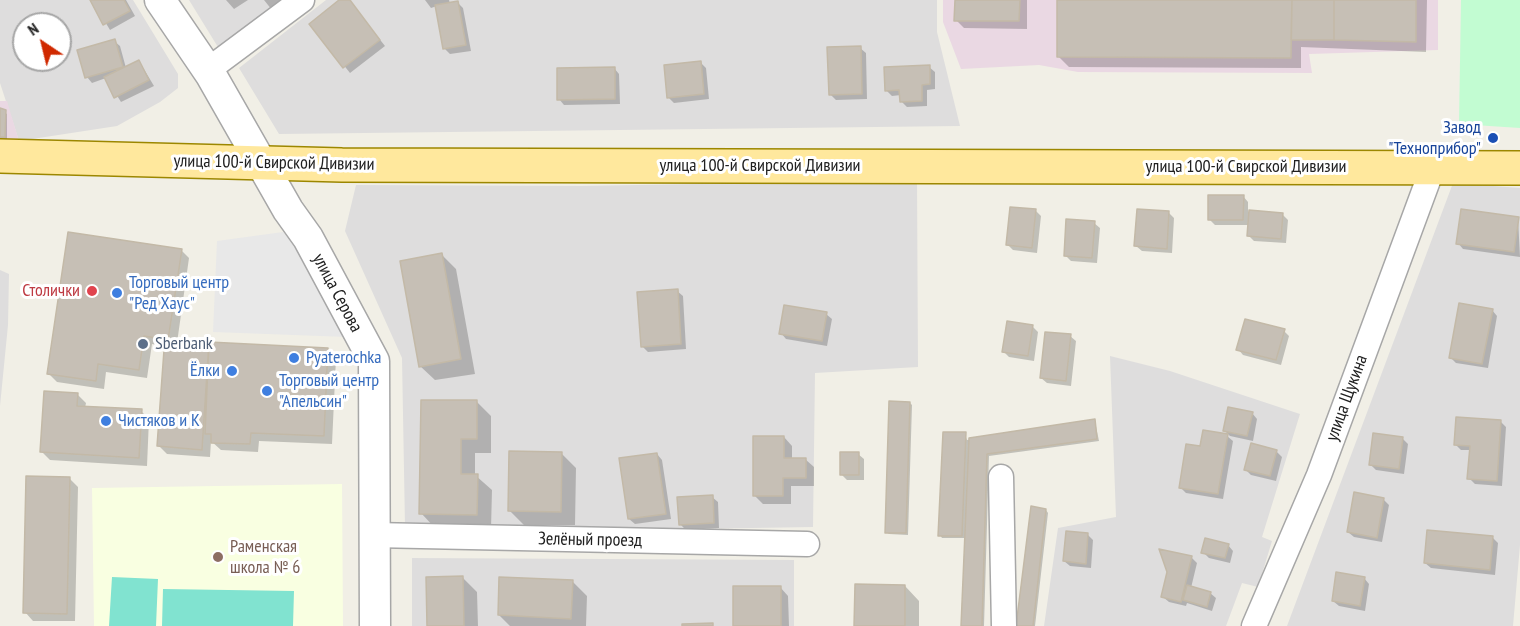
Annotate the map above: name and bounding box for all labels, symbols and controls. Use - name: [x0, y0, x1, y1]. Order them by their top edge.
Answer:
- north arrow: [12, 12, 72, 72]
- text: N: [24, 18, 42, 40]
- place label: Завод "Техноприбор": [1388, 117, 1481, 160]
- marker: Завод "Техноприбор": [1486, 131, 1500, 145]
- street label: улица 100-й Свирской Дивизии: [173, 150, 375, 176]
- street label: улица 100-й Свирской Дивизии: [660, 155, 860, 177]
- street label: улица 100-й Свирской Дивизии: [1146, 156, 1346, 178]
- street label: улица Серова: [307, 250, 367, 336]
- place label: Торговый центр "Ред Хаус": [129, 272, 229, 314]
- place label: Столички: [22, 280, 80, 302]
- marker: Столички: [85, 284, 99, 298]
- marker: Торговый центр "Ред Хаус": [110, 286, 124, 300]
- place label: Sberbank: [155, 333, 213, 355]
- marker: Sberbank: [136, 337, 150, 351]
- place label: Pyaterochka: [306, 347, 382, 369]
- marker: Pyaterochka: [287, 351, 301, 365]
- street label: улица Щукина: [1321, 352, 1373, 444]
- place label: Ёлки: [190, 360, 220, 382]
- marker: Ёлки: [225, 364, 239, 378]
- place label: Торговый центр "Апельсин": [279, 370, 379, 412]
- marker: Торговый центр "Апельсин": [260, 384, 274, 398]
- place label: Чистяков и К: [118, 410, 200, 432]
- marker: Чистяков и К: [99, 414, 113, 428]
- street label: Зелёный проезд: [538, 528, 642, 552]
- place label: Раменская школа № 6: [230, 536, 300, 578]
- marker: Раменская школа № 6: [211, 550, 225, 564]

